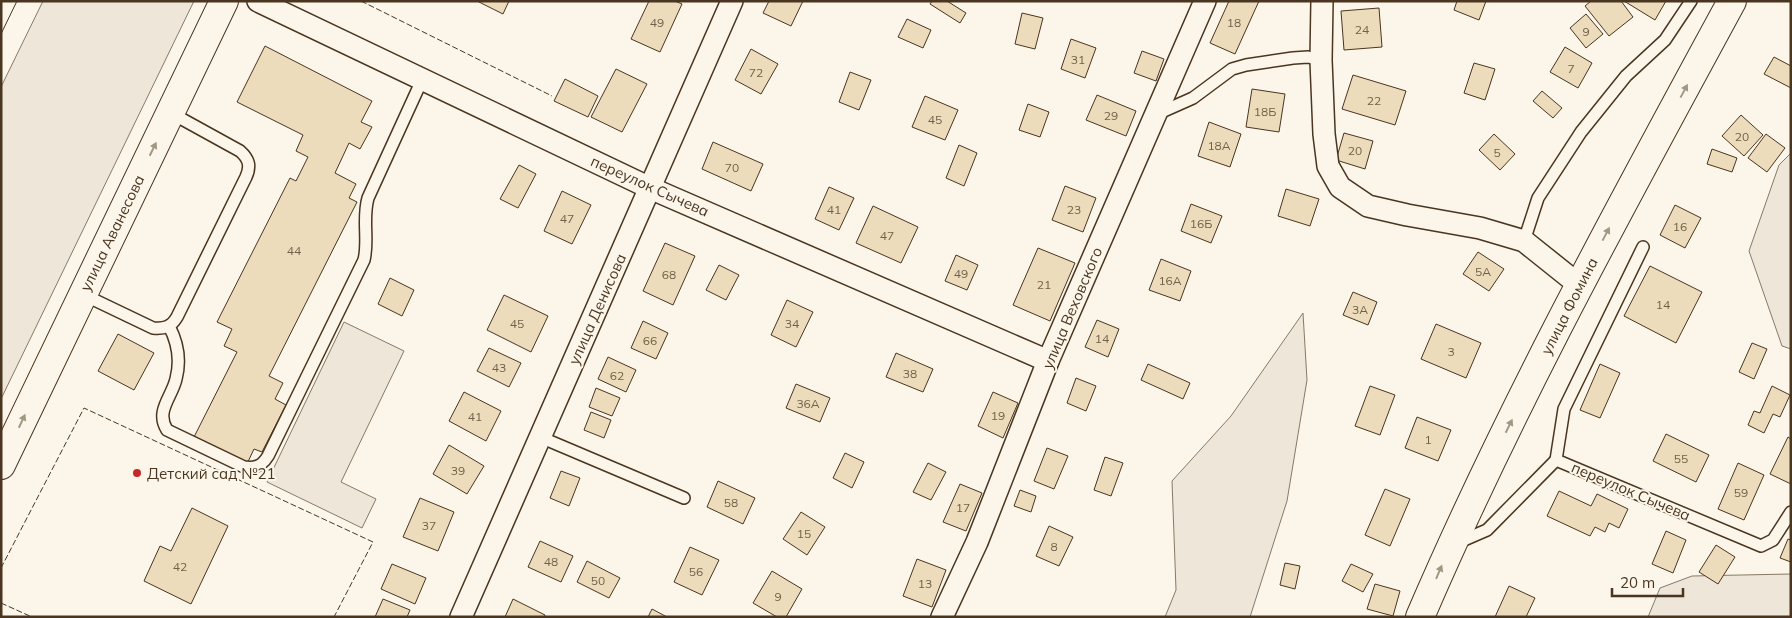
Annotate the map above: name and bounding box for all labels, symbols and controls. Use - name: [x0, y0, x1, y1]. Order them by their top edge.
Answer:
- house number: 49: [650, 15, 664, 30]
- house number: 18: [1227, 15, 1241, 30]
- house number: 24: [1355, 22, 1369, 37]
- house number: 9: [1582, 24, 1590, 39]
- house number: 31: [1071, 52, 1085, 67]
- house number: 7: [1567, 61, 1575, 76]
- house number: 72: [749, 65, 763, 80]
- one-way arrow: [1679, 84, 1688, 97]
- house number: 22: [1367, 93, 1381, 108]
- house number: 18Б: [1254, 104, 1276, 119]
- house number: 29: [1104, 108, 1118, 123]
- house number: 45: [928, 112, 942, 127]
- house number: 20: [1735, 129, 1749, 144]
- house number: 18А: [1207, 138, 1231, 153]
- one-way arrow: [150, 142, 158, 156]
- house number: 20: [1348, 143, 1362, 158]
- house number: 5: [1493, 145, 1501, 160]
- street label: переулок Сычева: [588, 151, 712, 221]
- house number: 70: [725, 160, 739, 175]
- street label: улица Аванесова: [76, 172, 148, 294]
- house number: 41: [827, 202, 841, 217]
- house number: 23: [1067, 202, 1081, 217]
- house number: 47: [560, 211, 574, 226]
- house number: 16Б: [1190, 216, 1212, 231]
- house number: 16: [1673, 219, 1687, 234]
- one-way arrow: [1602, 226, 1610, 241]
- house number: 47: [880, 228, 894, 243]
- house number: 44: [287, 243, 301, 258]
- street label: улица Веховского: [1038, 244, 1106, 372]
- street label: улица Денисова: [564, 250, 630, 368]
- street label: улица Фомина: [1536, 254, 1602, 358]
- house number: 5А: [1475, 264, 1491, 279]
- house number: 49: [954, 266, 968, 281]
- house number: 68: [662, 267, 676, 282]
- house number: 16А: [1158, 273, 1182, 288]
- house number: 21: [1037, 277, 1051, 292]
- house number: 14: [1656, 297, 1670, 312]
- house number: 3А: [1352, 302, 1368, 317]
- house number: 45: [510, 316, 524, 331]
- house number: 34: [785, 316, 799, 331]
- house number: 14: [1095, 331, 1109, 346]
- house number: 66: [643, 333, 657, 348]
- house number: 3: [1447, 344, 1455, 359]
- house number: 43: [492, 360, 506, 375]
- house number: 38: [903, 366, 917, 381]
- house number: 62: [610, 368, 624, 383]
- house number: 36А: [796, 396, 820, 411]
- house number: 19: [991, 408, 1005, 423]
- house number: 41: [468, 409, 482, 424]
- one-way arrow: [18, 414, 26, 428]
- one-way arrow: [1505, 418, 1514, 433]
- house number: 1: [1424, 432, 1432, 447]
- house number: 55: [1674, 451, 1688, 466]
- street label: переулок Сычева: [1569, 457, 1693, 525]
- house number: 39: [451, 463, 465, 478]
- place label: Детский сад №21: [147, 464, 276, 483]
- marker: Детский сад №21: [131, 467, 143, 479]
- house number: 59: [1734, 485, 1748, 500]
- house number: 58: [724, 495, 738, 510]
- house number: 17: [956, 500, 970, 515]
- house number: 37: [422, 518, 436, 533]
- house number: 15: [797, 526, 811, 541]
- house number: 8: [1050, 539, 1058, 554]
- house number: 48: [544, 554, 558, 569]
- house number: 42: [173, 559, 187, 574]
- house number: 56: [689, 564, 703, 579]
- one-way arrow: [1436, 565, 1444, 579]
- scale bar: [1612, 566, 1683, 598]
- house number: 50: [591, 573, 605, 588]
- text: 20 m: [1620, 573, 1655, 592]
- house number: 13: [918, 576, 932, 591]
- house number: 9: [774, 589, 782, 604]

